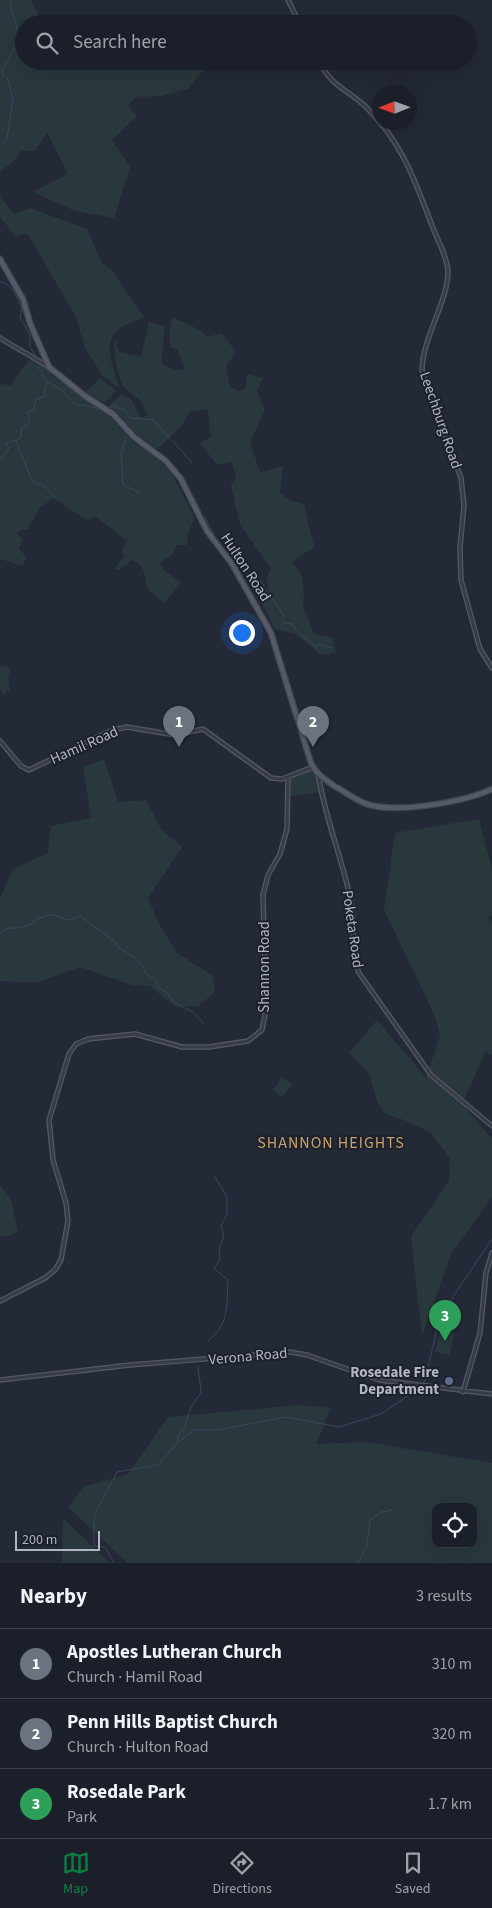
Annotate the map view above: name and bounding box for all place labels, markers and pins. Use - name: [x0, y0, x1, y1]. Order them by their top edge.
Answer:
- pin: 1: [163, 706, 195, 747]
- pin: 2: [297, 706, 329, 747]
- pin: 3: [429, 1300, 461, 1341]
- place label: Rosedale Fire Department: [350, 1362, 439, 1400]
- marker: Rosedale Fire Department: [443, 1375, 455, 1387]

